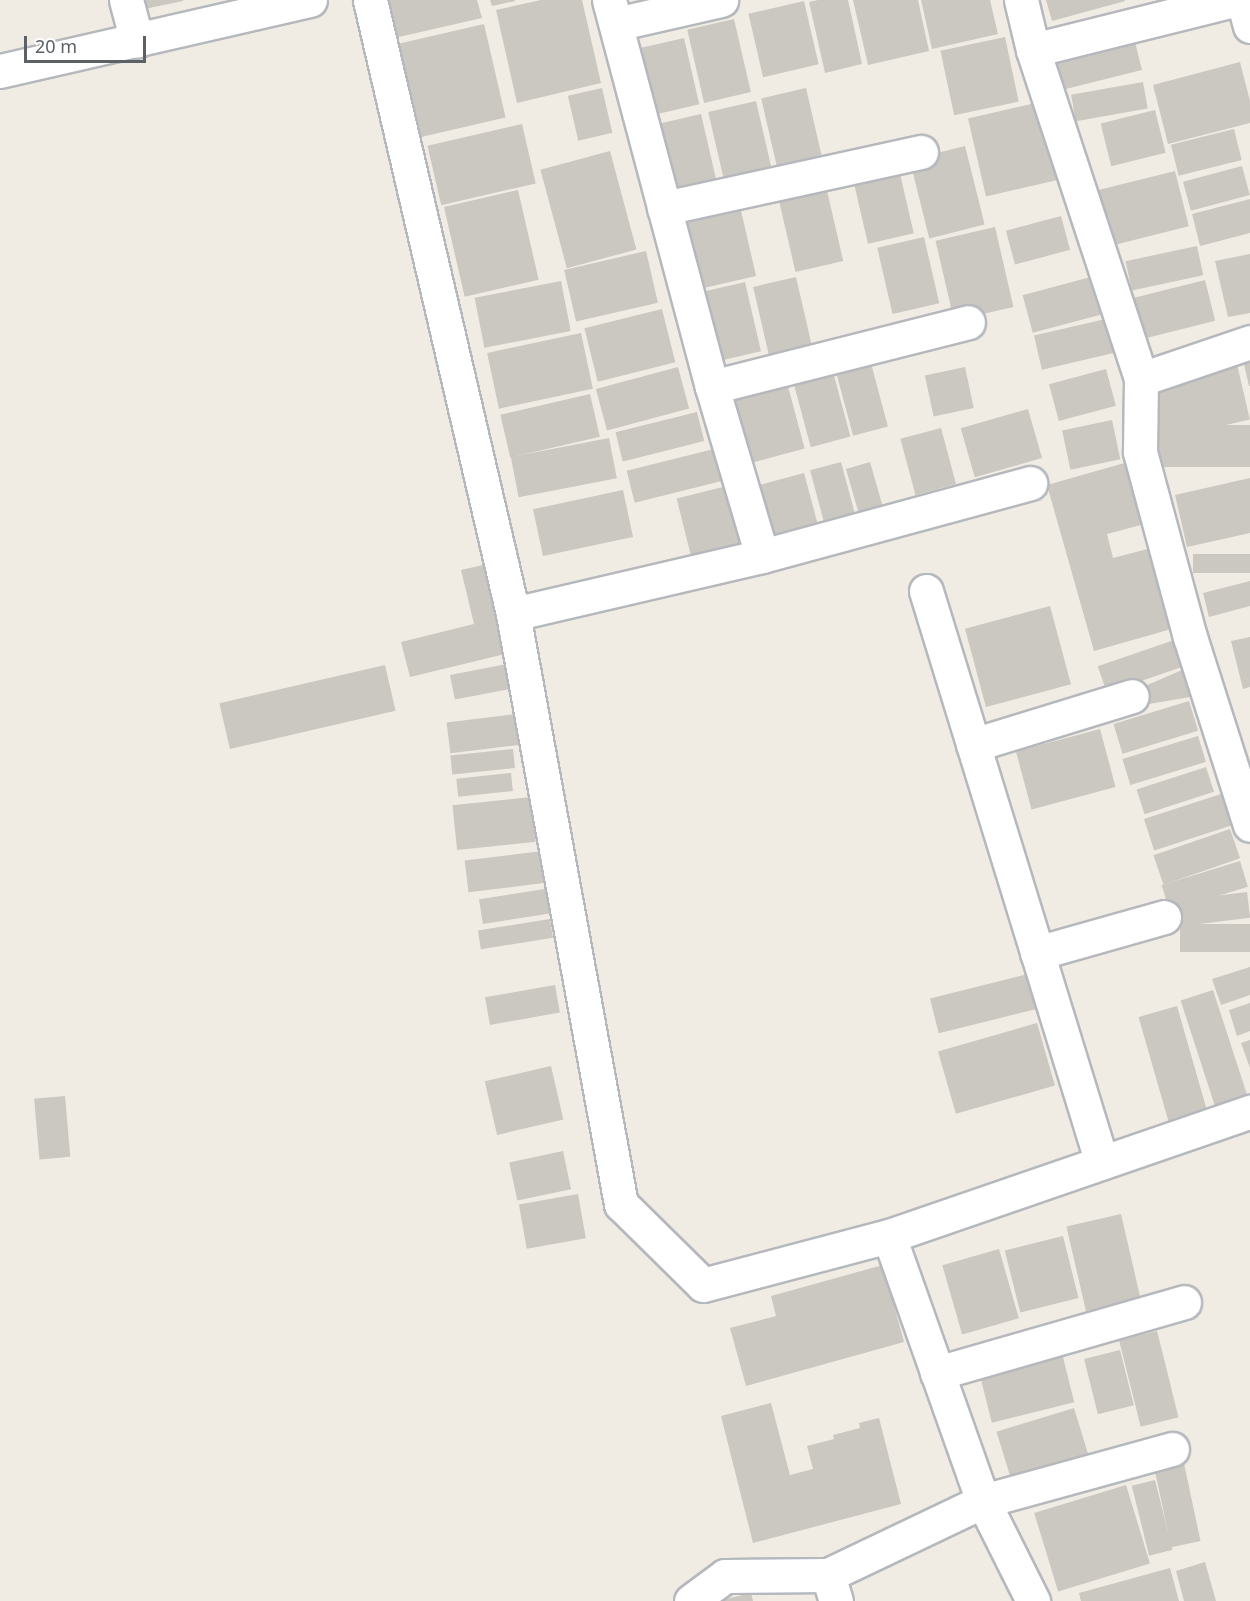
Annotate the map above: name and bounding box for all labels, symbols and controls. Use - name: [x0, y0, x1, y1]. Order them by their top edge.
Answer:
- scale bar: [27, 24, 148, 62]
- text: 20 m: [35, 34, 77, 58]

